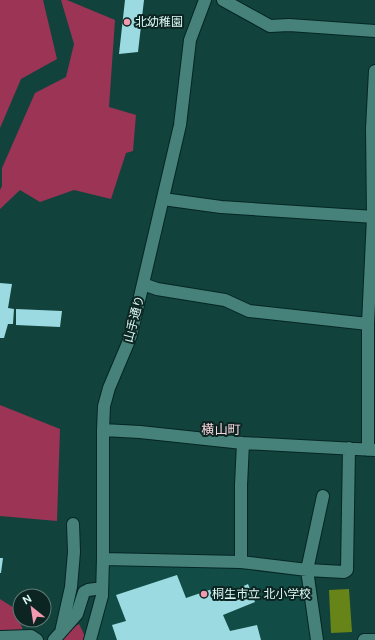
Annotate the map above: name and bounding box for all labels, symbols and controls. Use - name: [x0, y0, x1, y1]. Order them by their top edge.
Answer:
- place label: 北幼稚園: [135, 14, 183, 30]
- marker: 北幼稚園: [122, 17, 132, 27]
- street label: 山手通り: [120, 294, 148, 344]
- district label: 横山町: [201, 421, 241, 438]
- place label: 桐生市立 北小学校: [212, 586, 311, 602]
- north arrow: [12, 588, 52, 628]
- marker: 桐生市立 北小学校: [199, 589, 209, 599]
- text: N: [20, 591, 34, 607]

